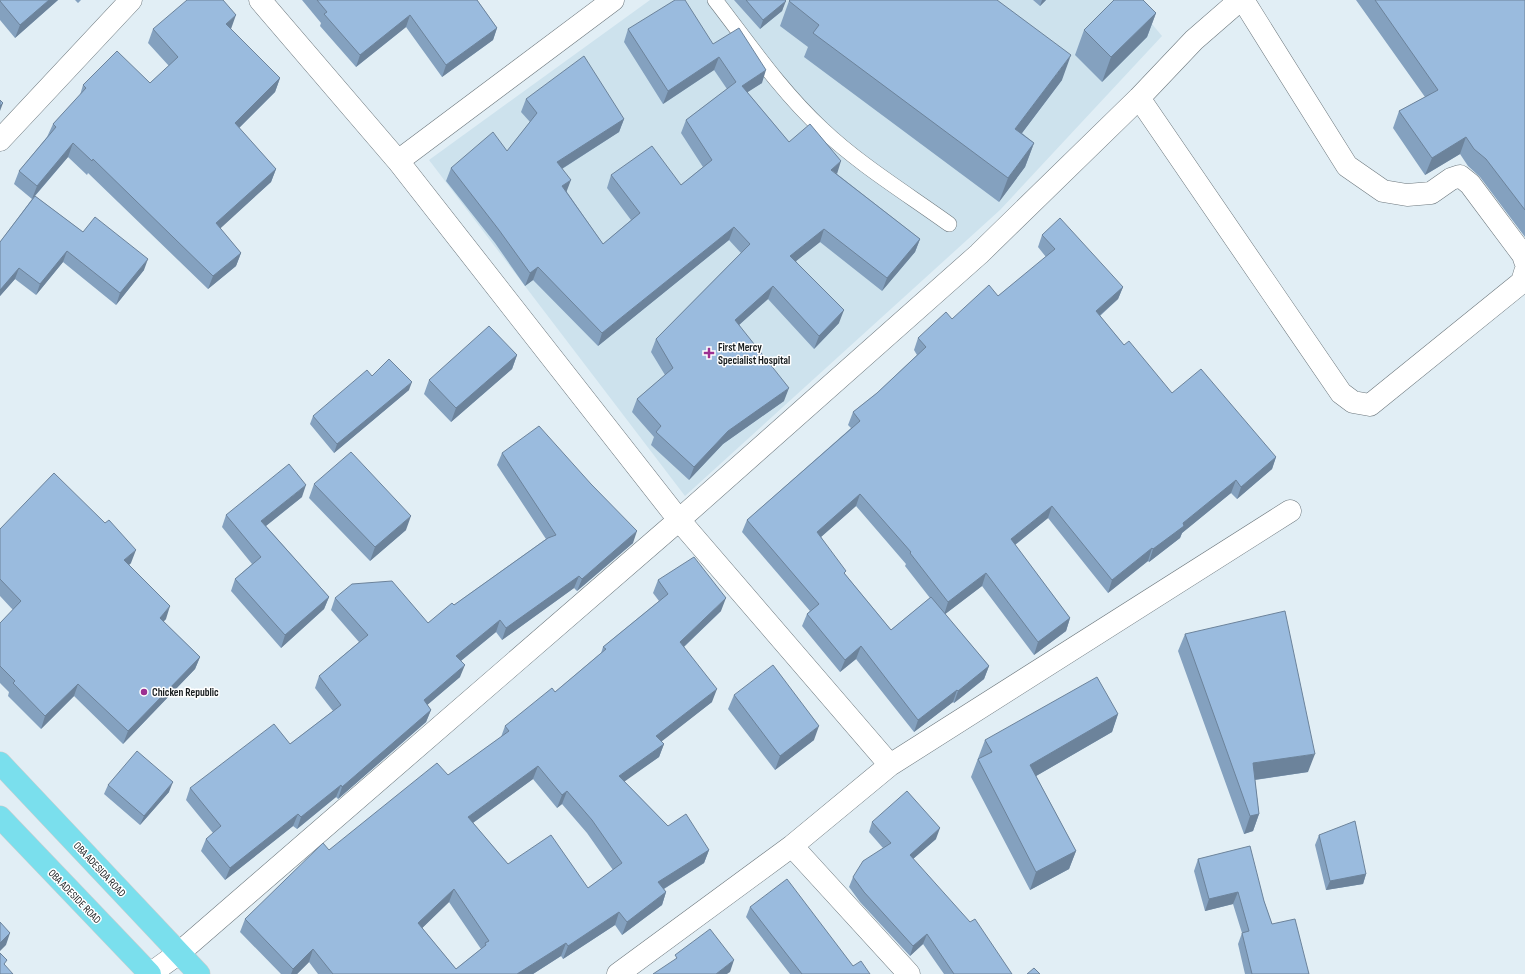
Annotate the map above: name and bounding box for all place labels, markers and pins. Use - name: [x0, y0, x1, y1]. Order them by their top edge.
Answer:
- place label: First Mercy Specialist Hospital: [718, 341, 790, 367]
- marker: First Mercy Specialist Hospital: [703, 347, 715, 359]
- place label: Chicken Republic: [152, 686, 219, 699]
- marker: Chicken Republic: [139, 687, 149, 697]

